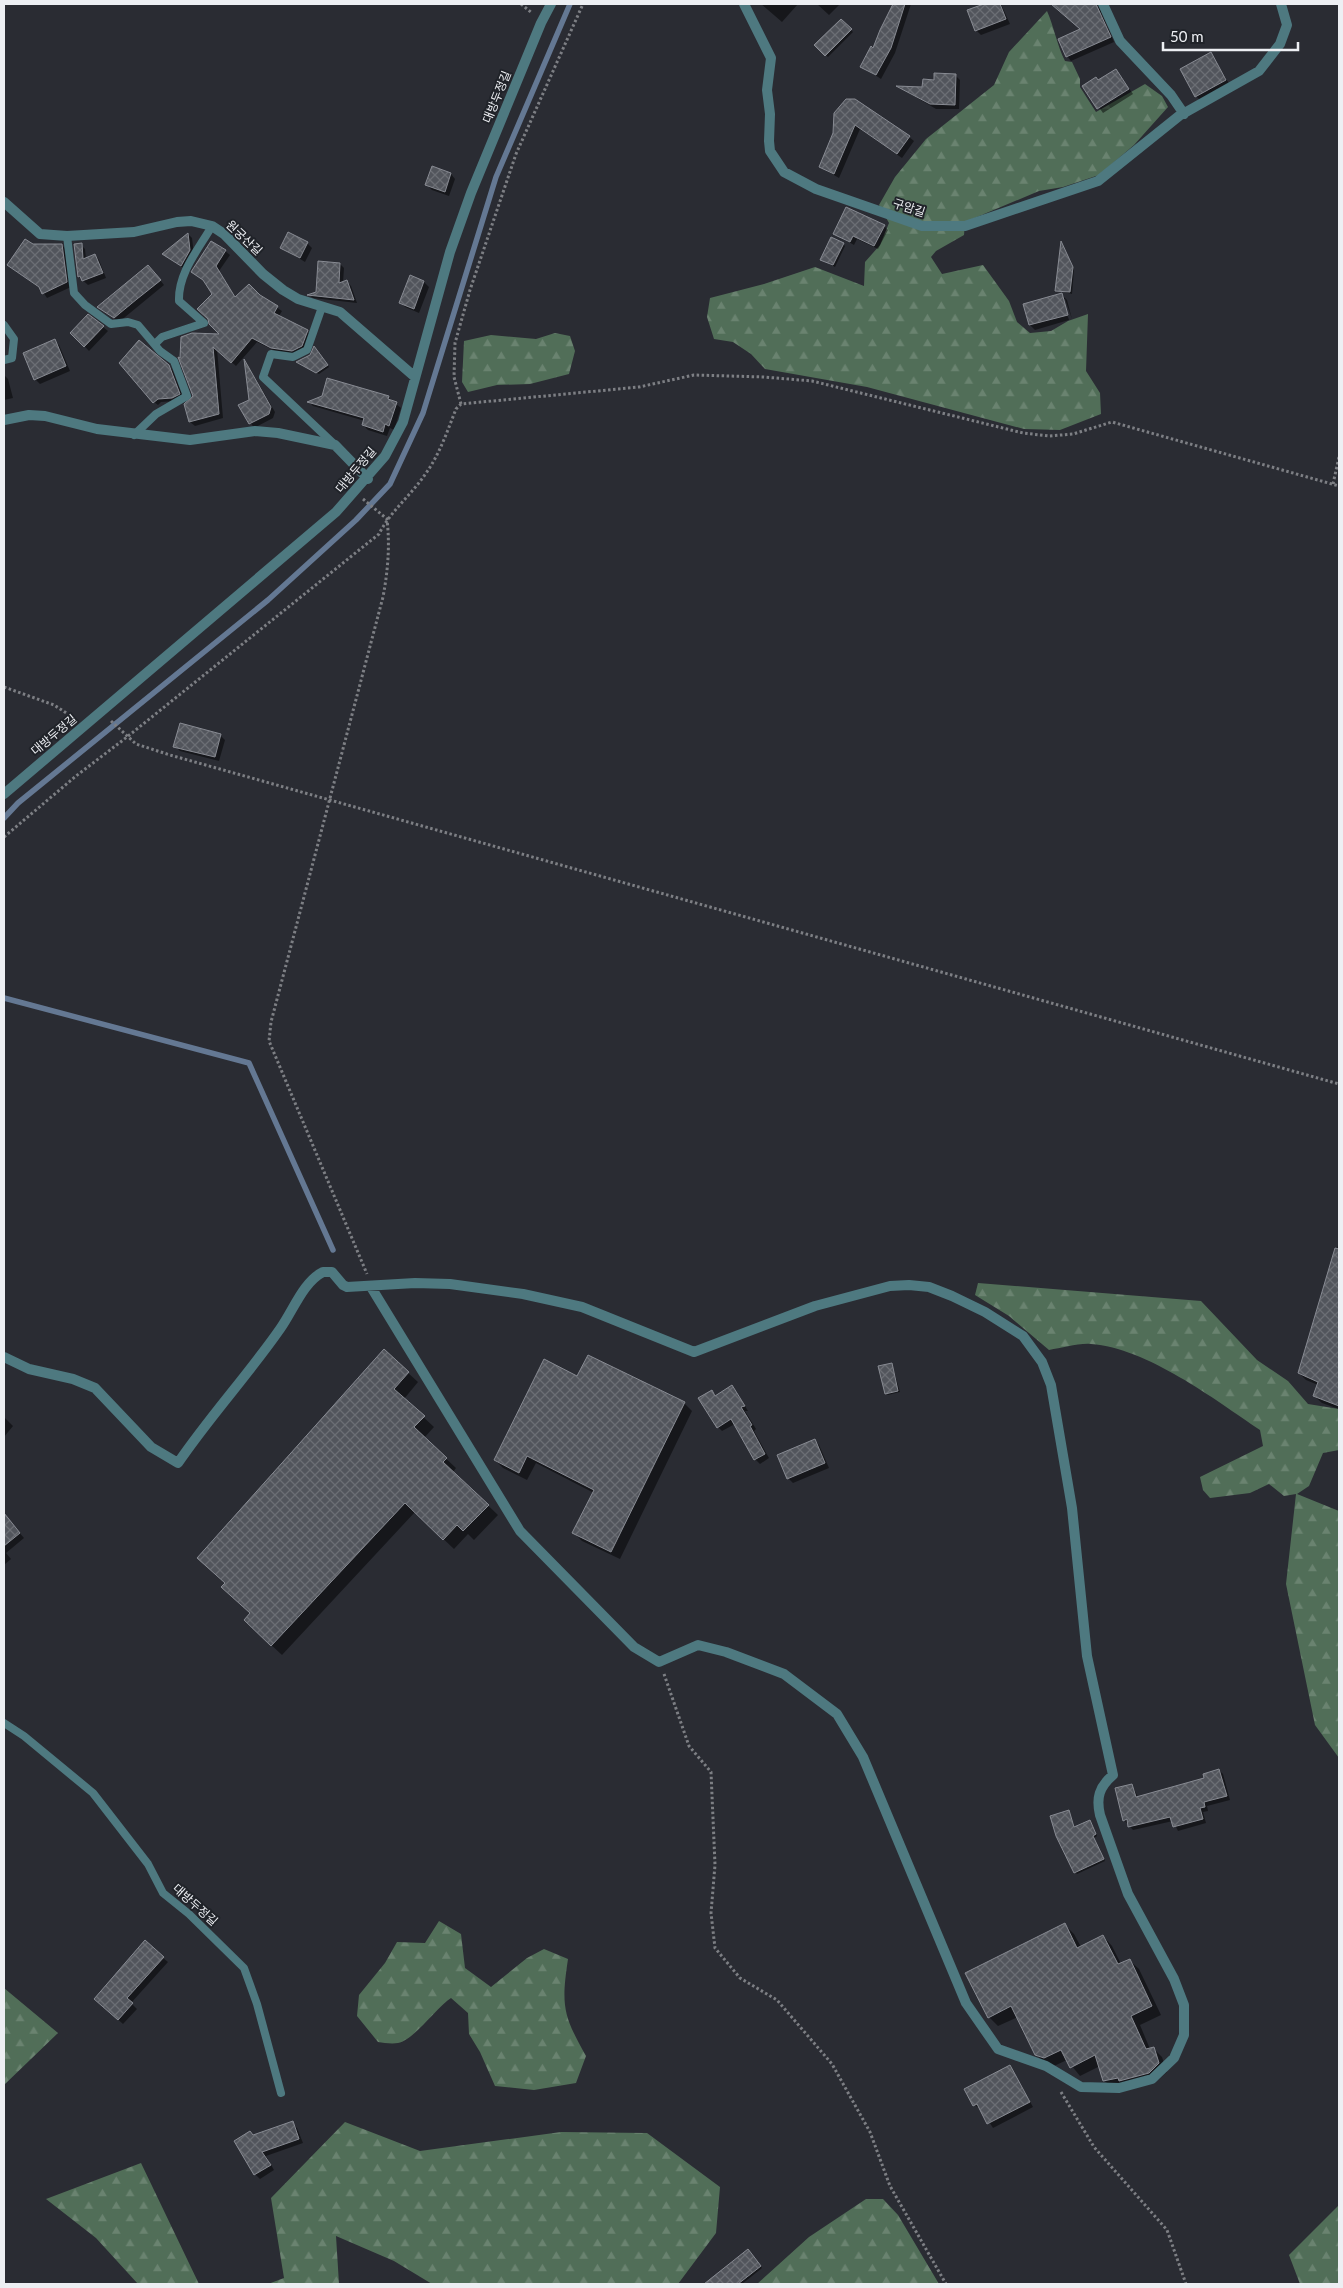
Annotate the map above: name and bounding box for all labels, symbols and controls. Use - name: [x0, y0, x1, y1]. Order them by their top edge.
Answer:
- scale bar: [1163, 20, 1298, 52]
- text: 50 m: [1170, 27, 1204, 45]
- street label: 대방두정길: [479, 68, 514, 125]
- street label: 구암길: [891, 195, 927, 220]
- street label: 원궁산길: [223, 217, 266, 258]
- street label: 대방두정길: [332, 444, 379, 496]
- street label: 대방두정길: [28, 711, 80, 758]
- street label: 대방두정길: [170, 1881, 221, 1929]

